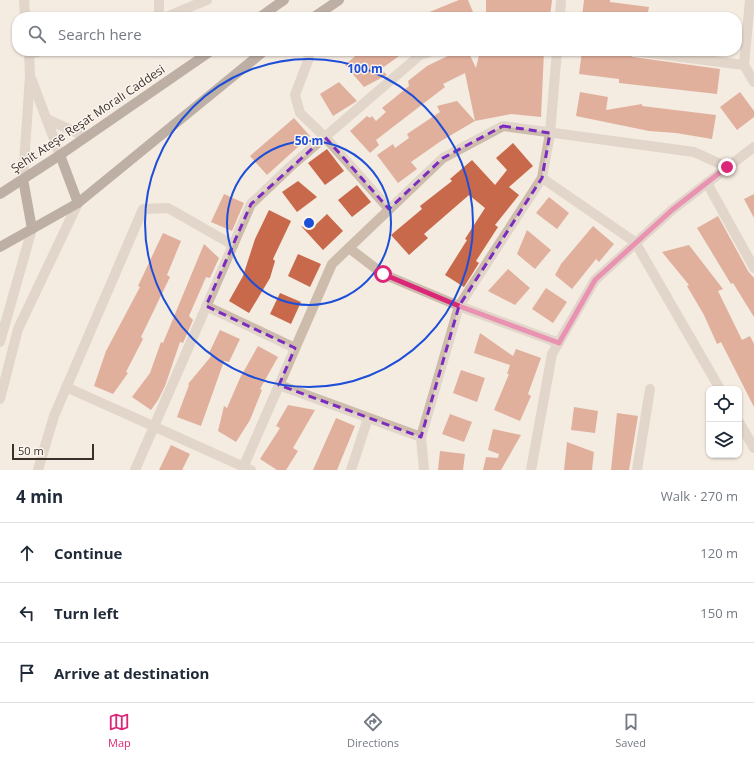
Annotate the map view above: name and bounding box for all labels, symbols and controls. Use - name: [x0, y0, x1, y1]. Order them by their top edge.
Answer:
- search box: [12, 12, 742, 56]
- icon: search: [26, 23, 48, 45]
- text: Search here: [58, 24, 142, 44]
- text: 100 m: [347, 60, 383, 77]
- street label: Şehit Ateşe Reşat Moralı Caddesi: [7, 61, 168, 177]
- text: 50 m: [295, 132, 323, 149]
- route end: [718, 158, 736, 176]
- centre of rings: [302, 216, 316, 230]
- route start: [374, 265, 392, 283]
- map controls: [706, 386, 742, 458]
- button: locate: [706, 386, 742, 422]
- button: layers: [706, 422, 742, 458]
- scale bar: [12, 442, 94, 461]
- text: 50 m: [18, 443, 44, 458]
- text: 4 min: [16, 485, 63, 508]
- text: Walk · 270 m: [661, 487, 738, 505]
- icon: ahead: [16, 542, 38, 564]
- text: Continue: [54, 543, 122, 563]
- text: 120 m: [700, 544, 738, 562]
- icon: left: [16, 602, 38, 624]
- text: Turn left: [54, 603, 119, 623]
- text: 150 m: [700, 604, 738, 622]
- icon: arrive: [16, 662, 38, 684]
- text: Arrive at destination: [54, 663, 209, 683]
- tab: Map: [108, 711, 131, 750]
- tab: Directions: [347, 711, 399, 750]
- tab: Saved: [615, 711, 646, 750]

